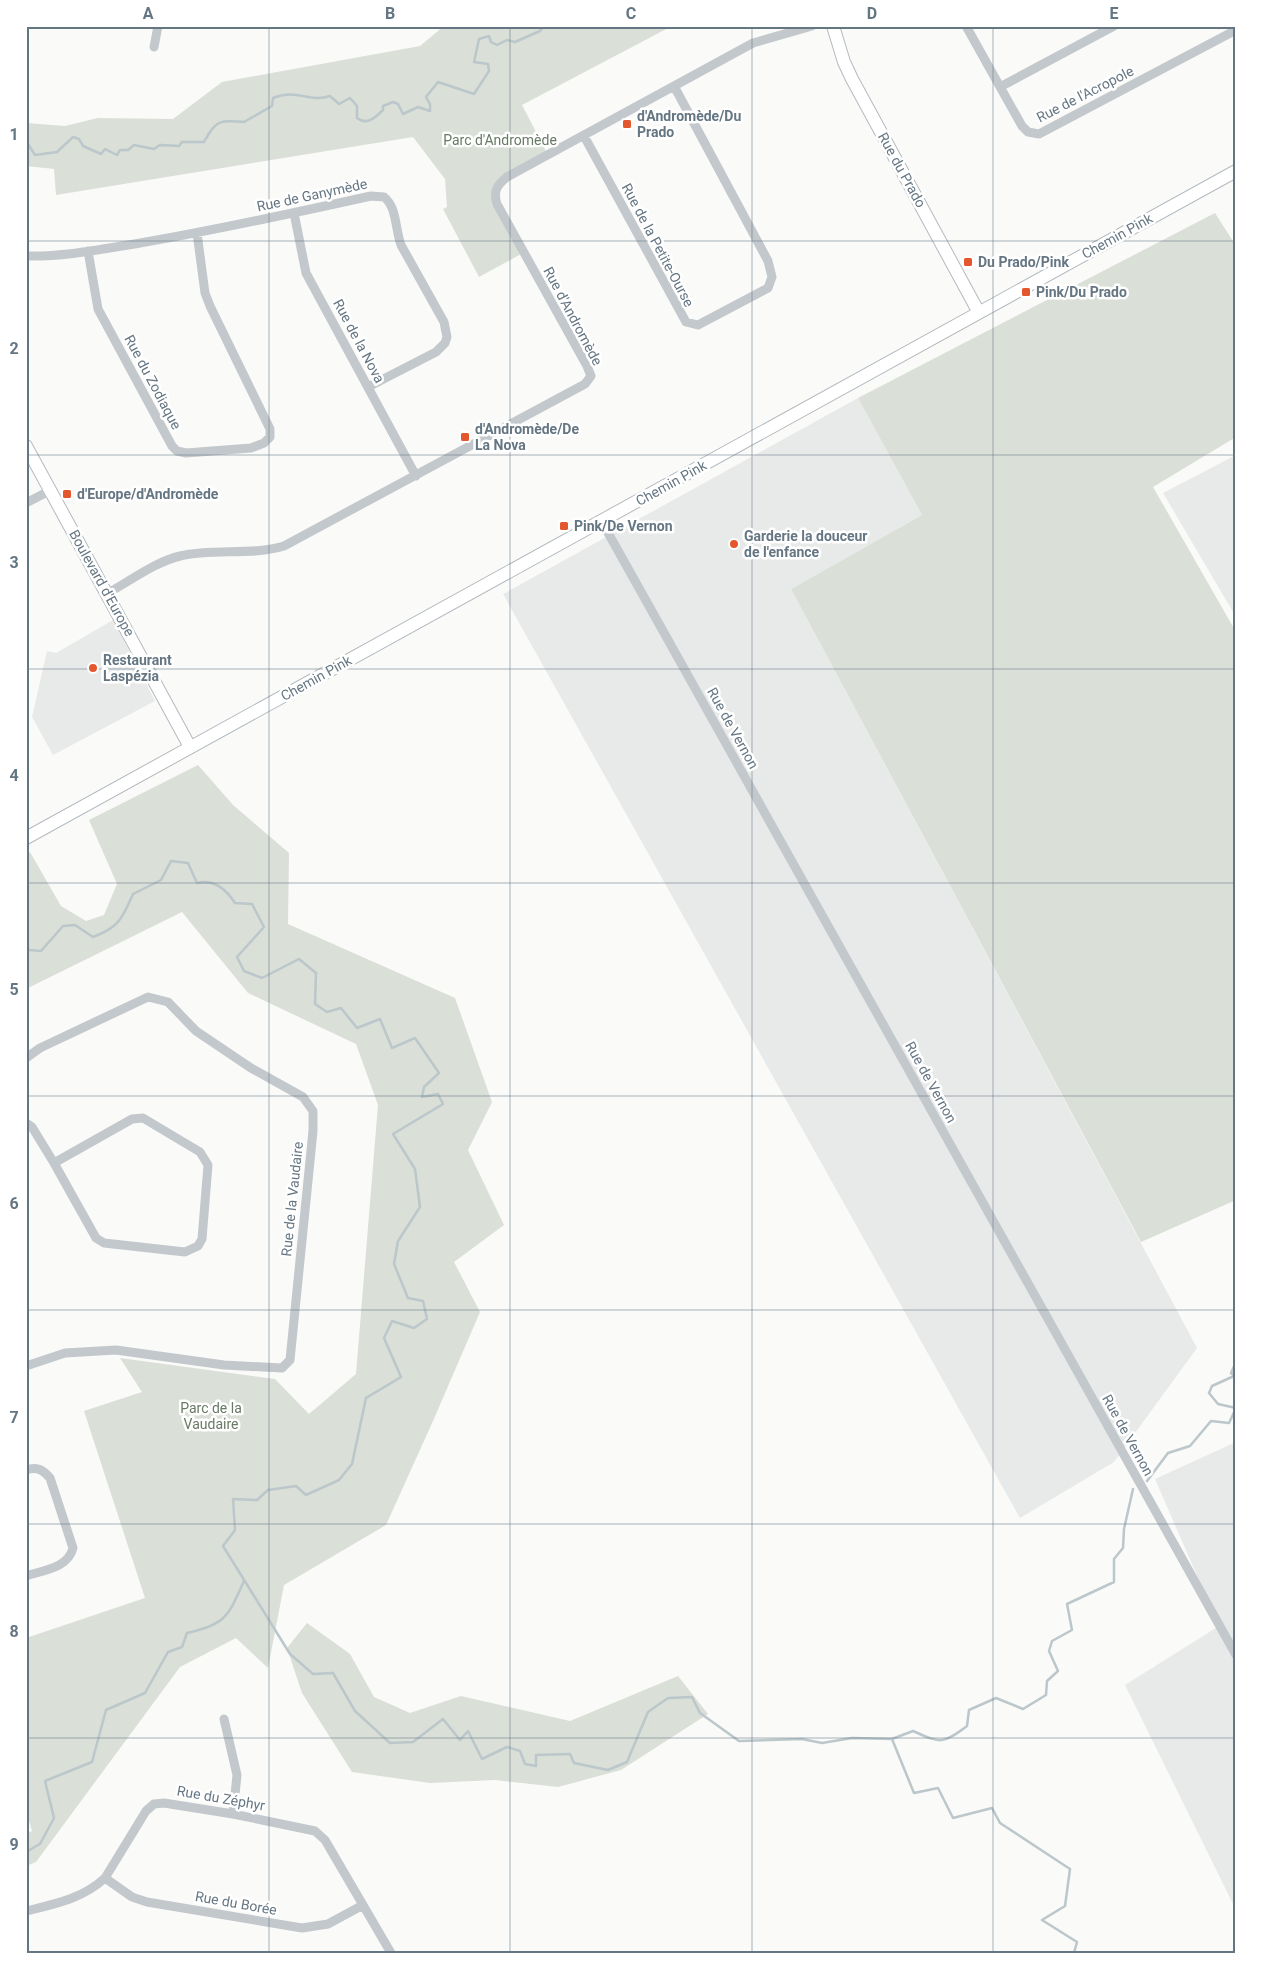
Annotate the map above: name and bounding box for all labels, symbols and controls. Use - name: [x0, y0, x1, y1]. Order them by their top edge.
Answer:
- text: A: [143, 4, 154, 23]
- text: B: [385, 4, 395, 23]
- text: C: [626, 4, 636, 23]
- text: D: [867, 4, 877, 23]
- text: E: [1110, 4, 1119, 23]
- street label: Rue de l'Acropole: [1034, 63, 1136, 125]
- place label: d'Andromède/Du Prado: [637, 108, 741, 140]
- marker: d'Andromède/Du Prado: [621, 118, 633, 130]
- text: 1: [9, 125, 19, 144]
- street label: Rue du Prado: [875, 130, 929, 210]
- park label: Parc d'Andromède: [443, 132, 557, 148]
- street label: Rue de Ganymède: [255, 175, 369, 215]
- street label: Rue de la Petite-Ourse: [619, 181, 697, 309]
- street label: Chemin Pink: [1079, 210, 1156, 262]
- place label: Du Prado/Pink: [978, 254, 1069, 270]
- marker: Du Prado/Pink: [962, 256, 974, 268]
- street label: Rue d'Andromède: [540, 264, 606, 368]
- place label: Pink/Du Prado: [1036, 284, 1127, 300]
- marker: Pink/Du Prado: [1020, 286, 1032, 298]
- street label: Rue de la Nova: [330, 296, 388, 386]
- street label: Rue du Zodiaque: [121, 332, 185, 432]
- text: 2: [9, 339, 19, 358]
- place label: d'Andromède/De La Nova: [475, 421, 579, 453]
- marker: d'Andromède/De La Nova: [459, 431, 471, 443]
- street label: Chemin Pink: [633, 457, 710, 509]
- place label: d'Europe/d'Andromède: [77, 486, 219, 502]
- marker: d'Europe/d'Andromède: [61, 488, 73, 500]
- place label: Pink/De Vernon: [574, 518, 673, 534]
- marker: Pink/De Vernon: [558, 520, 570, 532]
- street label: Boulevard d'Europe: [66, 527, 138, 639]
- place label: Garderie la douceur de l'enfance: [744, 528, 867, 560]
- marker: Garderie la douceur de l'enfance: [728, 538, 740, 550]
- text: 3: [9, 553, 19, 572]
- place label: Restaurant Laspézia: [103, 652, 172, 684]
- street label: Chemin Pink: [278, 652, 355, 704]
- marker: Restaurant Laspézia: [87, 662, 99, 674]
- street label: Rue de Vernon: [704, 685, 762, 771]
- text: 4: [9, 766, 19, 785]
- text: 5: [9, 980, 19, 999]
- street label: Rue de Vernon: [902, 1039, 960, 1125]
- street label: Rue de la Vaudaire: [278, 1141, 306, 1257]
- text: 6: [9, 1194, 19, 1213]
- street label: Rue de Vernon: [1099, 1392, 1157, 1478]
- park label: Parc de la Vaudaire: [180, 1400, 242, 1432]
- text: 7: [9, 1408, 19, 1427]
- text: 8: [9, 1622, 19, 1641]
- street label: Rue du Zéphyr: [176, 1782, 266, 1814]
- text: 9: [9, 1835, 19, 1854]
- street label: Rue du Borée: [194, 1888, 278, 1918]

